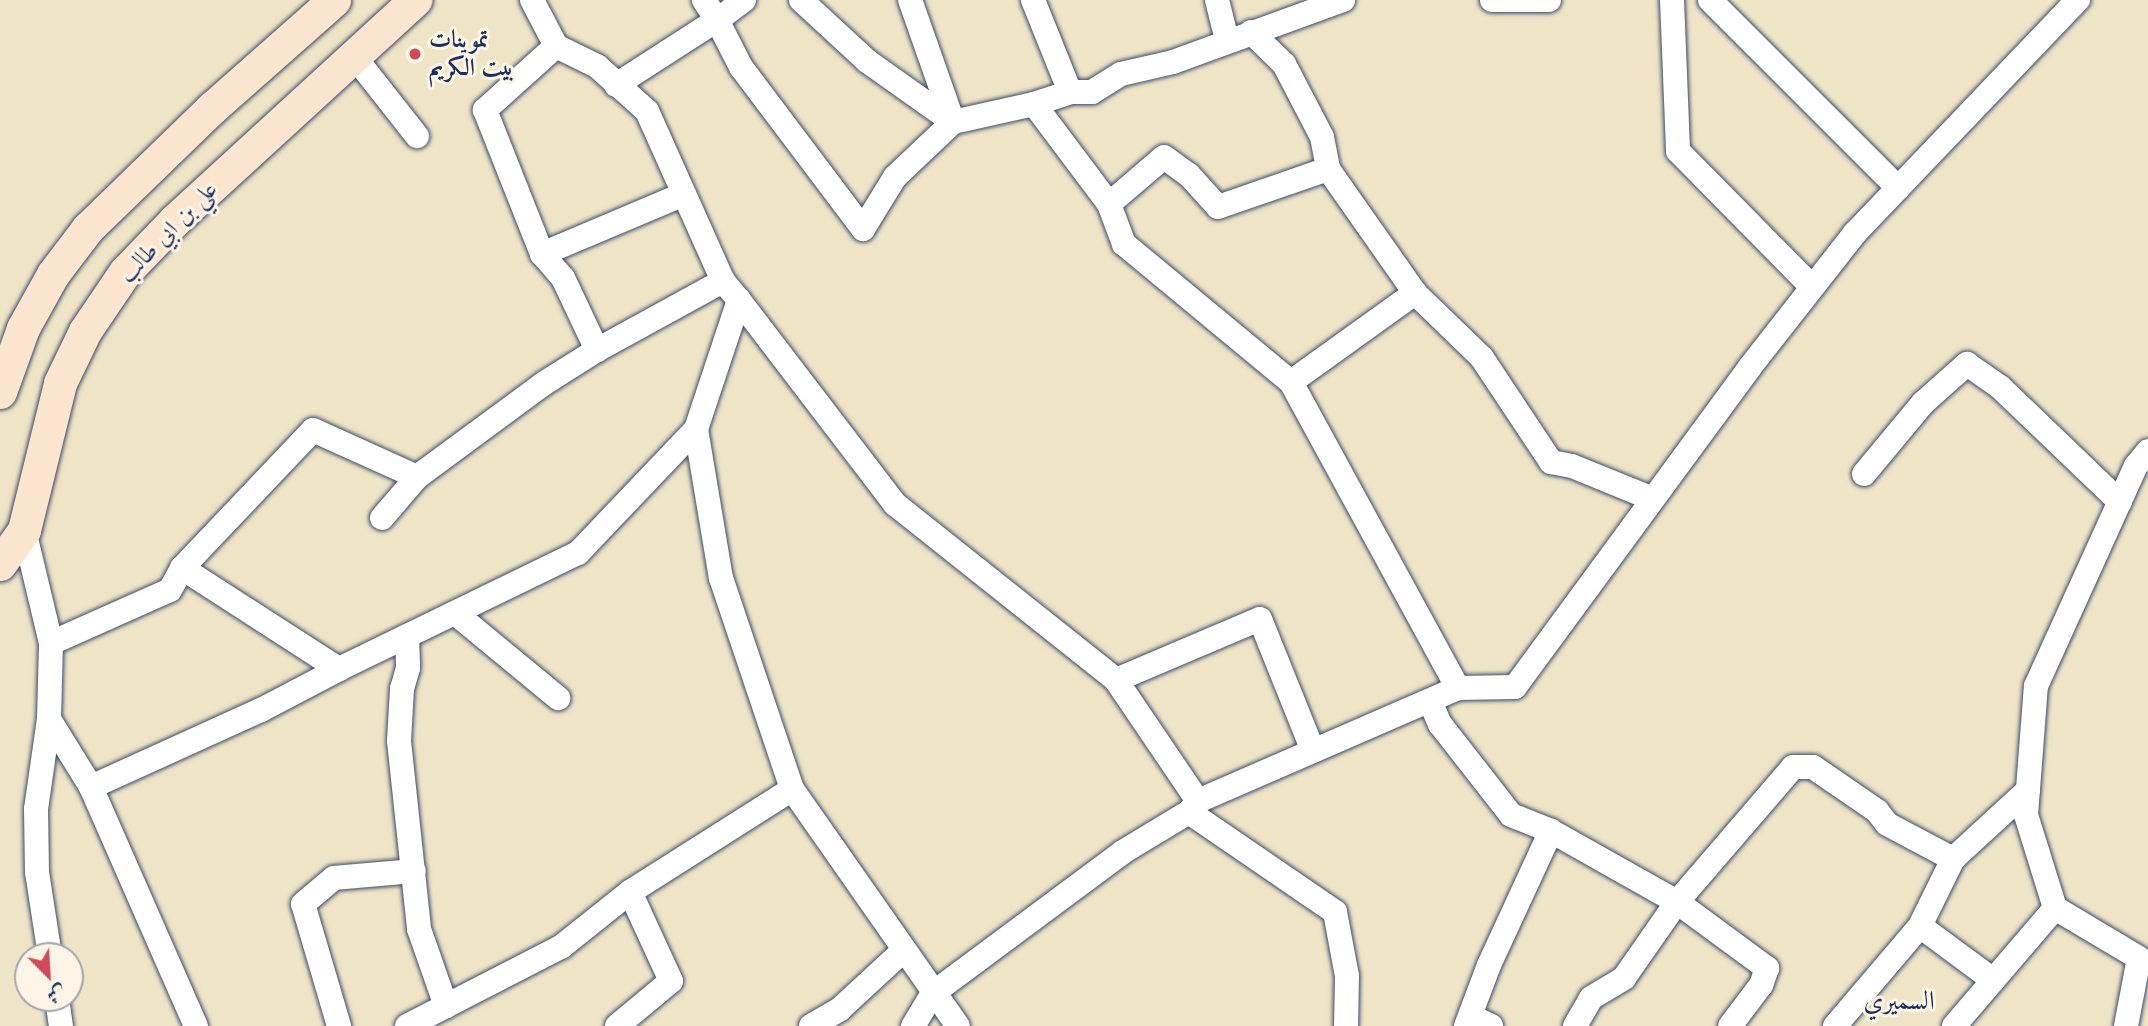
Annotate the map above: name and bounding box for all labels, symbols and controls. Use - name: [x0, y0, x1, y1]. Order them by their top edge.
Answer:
- place label: تموينات بيت الكريم: [429, 26, 514, 82]
- marker: تموينات بيت الكريم: [407, 46, 423, 62]
- street label: علي بن ابي طالب: [113, 175, 223, 289]
- north arrow: [14, 942, 84, 1012]
- text: ش: [43, 979, 71, 1010]
- district label: السميري: [1863, 985, 1935, 1017]

